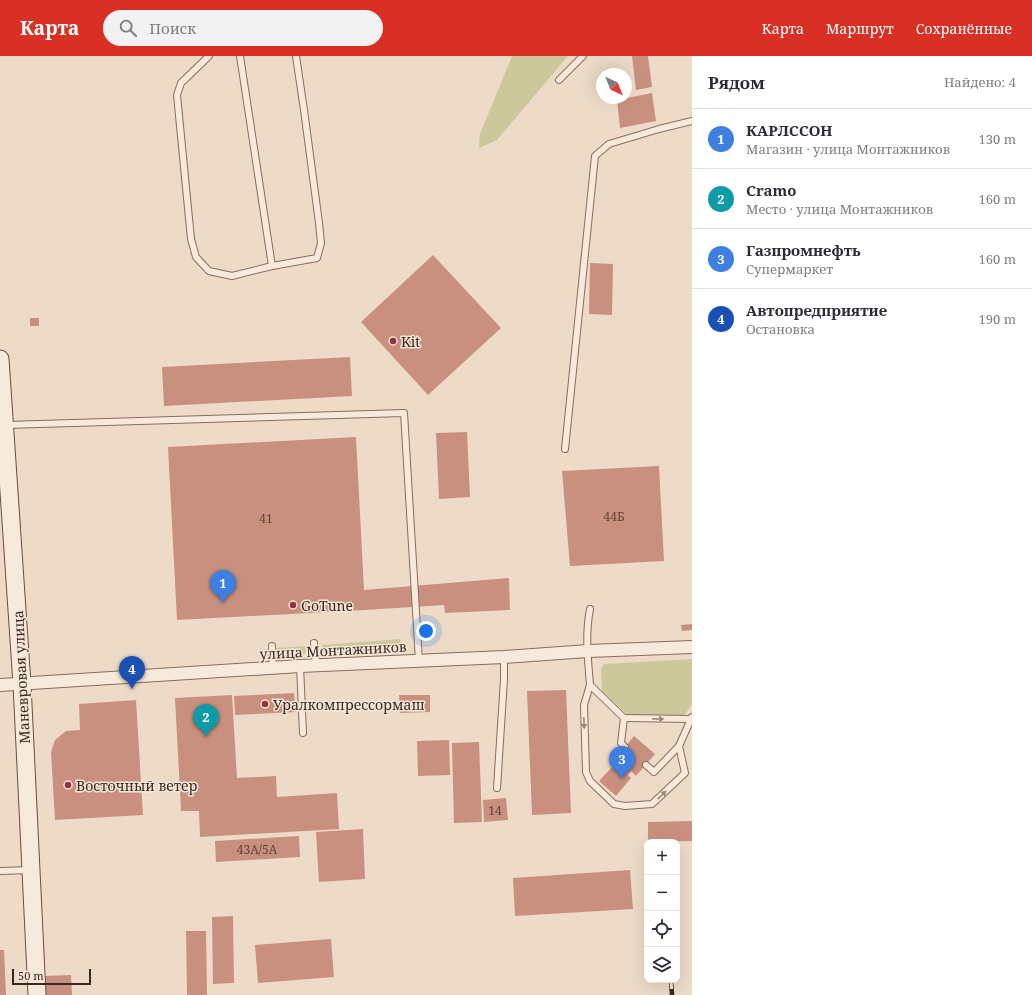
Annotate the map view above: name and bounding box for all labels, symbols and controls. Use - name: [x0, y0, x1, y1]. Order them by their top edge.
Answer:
- search box: [103, 10, 383, 46]
- text: Карта: [20, 15, 79, 41]
- icon: search: [117, 17, 139, 39]
- text: Поиск: [149, 18, 196, 38]
- text: Карта: [762, 19, 804, 38]
- text: Маршрут: [826, 19, 894, 38]
- text: Сохранённые: [916, 19, 1012, 38]
- north arrow: [596, 68, 632, 104]
- text: Рядом: [708, 71, 765, 94]
- text: Найдено: 4: [944, 73, 1016, 91]
- text: КАРЛССОН: [746, 120, 833, 140]
- text: 1: [717, 130, 725, 148]
- text: 130 m: [979, 130, 1016, 148]
- text: Магазин · улица Монтажников: [746, 140, 950, 158]
- text: Cramo: [746, 180, 797, 200]
- text: 2: [717, 190, 725, 208]
- text: 160 m: [979, 190, 1016, 208]
- text: Место · улица Монтажников: [746, 200, 933, 218]
- text: Газпромнефть: [746, 240, 861, 260]
- text: 3: [717, 250, 725, 268]
- text: 160 m: [979, 250, 1016, 268]
- text: Супермаркет: [746, 260, 833, 278]
- text: Автопредприятие: [746, 300, 887, 320]
- text: 4: [717, 310, 725, 328]
- text: 190 m: [979, 310, 1016, 328]
- text: Остановка: [746, 320, 815, 338]
- place label: Kit: [401, 332, 420, 351]
- marker: Kit: [388, 336, 398, 346]
- house number: 44Б: [604, 508, 624, 525]
- house number: 41: [259, 510, 273, 527]
- pin: 1: [210, 570, 236, 603]
- place label: GoTune: [301, 596, 353, 615]
- marker: GoTune: [288, 600, 298, 610]
- street label: Маневровая улица: [8, 610, 34, 744]
- your location: [416, 621, 436, 641]
- street label: улица Монтажников: [259, 637, 407, 663]
- pin: 4: [119, 656, 145, 689]
- place label: Уралкомпрессормаш: [273, 695, 425, 714]
- marker: Уралкомпрессормаш: [260, 699, 270, 709]
- pin: 2: [193, 704, 219, 737]
- one-way arrow: [652, 716, 665, 722]
- one-way arrow: [581, 717, 587, 730]
- pin: 3: [609, 746, 635, 779]
- place label: Восточный ветер: [76, 776, 198, 795]
- marker: Восточный ветер: [63, 780, 73, 790]
- one-way arrow: [657, 790, 667, 800]
- house number: 14: [488, 802, 502, 819]
- map controls: [644, 839, 680, 983]
- button: +: [644, 839, 680, 875]
- house number: 43А/5А: [237, 841, 278, 858]
- button: −: [644, 875, 680, 911]
- button: locate: [644, 911, 680, 947]
- button: layers: [644, 947, 680, 983]
- scale bar: [12, 967, 91, 986]
- text: 50 m: [18, 968, 44, 983]

